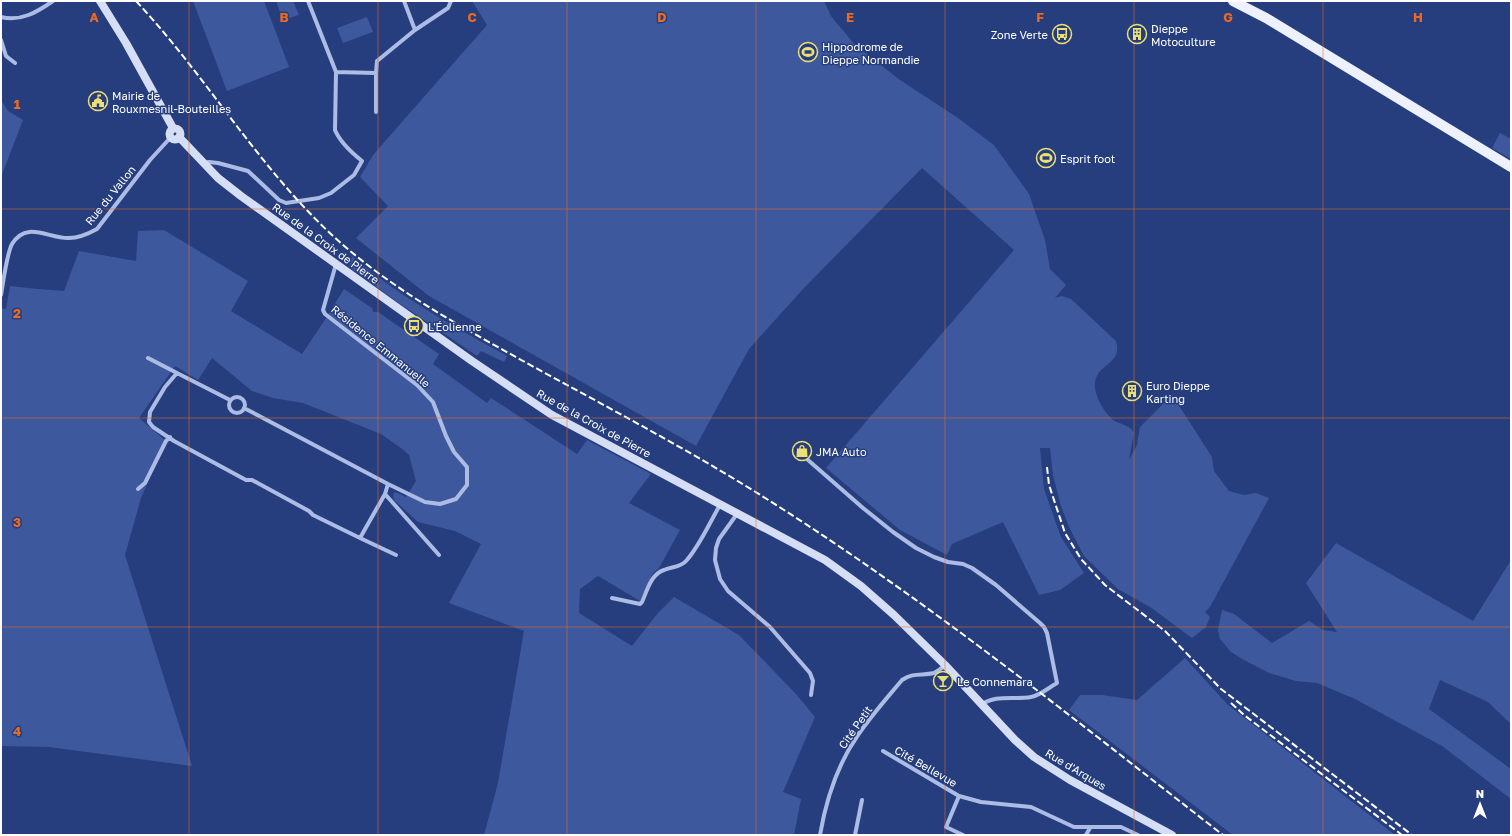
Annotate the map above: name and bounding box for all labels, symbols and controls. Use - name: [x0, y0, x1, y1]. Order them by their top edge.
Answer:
- text: A: [89, 9, 99, 25]
- text: B: [279, 9, 289, 25]
- text: C: [467, 9, 477, 25]
- text: D: [657, 9, 667, 25]
- text: E: [846, 9, 854, 25]
- text: F: [1036, 9, 1044, 25]
- text: G: [1223, 9, 1233, 25]
- text: H: [1413, 9, 1423, 25]
- place label: Dieppe Motoculture: [1151, 22, 1216, 48]
- bus stop icon: Zone Verte: [1051, 23, 1073, 45]
- building icon: Dieppe Motoculture: [1126, 23, 1148, 45]
- place label: Zone Verte: [991, 28, 1048, 41]
- place label: Hippodrome de Dieppe Normandie: [822, 40, 920, 66]
- sports icon: Hippodrome de Dieppe Normandie: [797, 41, 819, 63]
- place label: Mairie de Rouxmesnil-Bouteilles: [112, 89, 231, 115]
- public building icon: Mairie de Rouxmesnil-Bouteilles: [87, 90, 109, 112]
- text: 1: [14, 96, 21, 112]
- sports icon: Esprit foot: [1035, 147, 1057, 169]
- place label: Esprit foot: [1060, 152, 1115, 165]
- street label: Rue du Vallon: [82, 163, 138, 227]
- street label: Rue de la Croix de Pierre: [270, 200, 382, 286]
- street label: Résidence Emmanuelle: [329, 302, 433, 390]
- text: 2: [13, 305, 21, 321]
- bus stop icon: L'Éolienne: [403, 315, 425, 337]
- place label: L'Éolienne: [428, 320, 482, 333]
- place label: Euro Dieppe Karting: [1146, 379, 1210, 405]
- building icon: Euro Dieppe Karting: [1121, 380, 1143, 402]
- street label: Rue de la Croix de Pierre: [535, 386, 653, 460]
- shop icon: JMA Auto: [791, 440, 813, 462]
- place label: JMA Auto: [816, 445, 867, 458]
- text: 3: [13, 514, 21, 530]
- bar icon: Le Connemara: [932, 670, 954, 692]
- place label: Le Connemara: [957, 675, 1033, 688]
- street label: Cité Petit: [836, 703, 874, 751]
- text: 4: [13, 723, 21, 739]
- street label: Cité Bellevue: [892, 743, 960, 789]
- street label: Rue d'Arques: [1043, 746, 1109, 792]
- north arrow: [1460, 784, 1500, 824]
- text: N: [1476, 787, 1484, 800]

